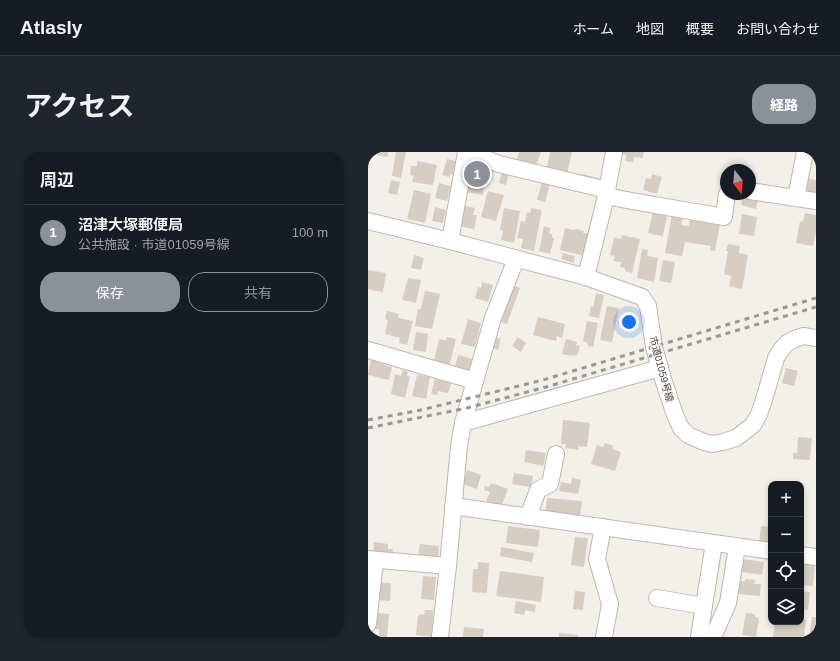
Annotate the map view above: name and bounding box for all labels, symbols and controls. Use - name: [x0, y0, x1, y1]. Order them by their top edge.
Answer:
- text: Atlasly: [20, 17, 82, 38]
- text: ホーム: [572, 21, 614, 37]
- text: 地図: [636, 21, 664, 37]
- text: 概要: [686, 21, 714, 37]
- text: お問い合わせ: [736, 21, 820, 37]
- button: 経路: [752, 84, 816, 124]
- text: アクセス: [24, 91, 135, 122]
- pin: 1: [464, 159, 490, 189]
- north arrow: [720, 164, 756, 200]
- text: 周辺: [40, 171, 74, 190]
- text: 沼津大塚郵便局: [78, 216, 183, 233]
- text: 1: [49, 225, 57, 240]
- text: 100 m: [292, 225, 328, 240]
- text: 公共施設 · 市道01059号線: [78, 237, 230, 252]
- button: 保存: [40, 272, 180, 312]
- button: 共有: [188, 272, 328, 312]
- your location: [619, 312, 639, 332]
- street label: 市道01059号線: [647, 335, 676, 403]
- map controls: [768, 481, 804, 625]
- button: +: [768, 481, 804, 517]
- button: −: [768, 517, 804, 553]
- button: locate: [768, 553, 804, 589]
- button: layers: [768, 589, 804, 625]

